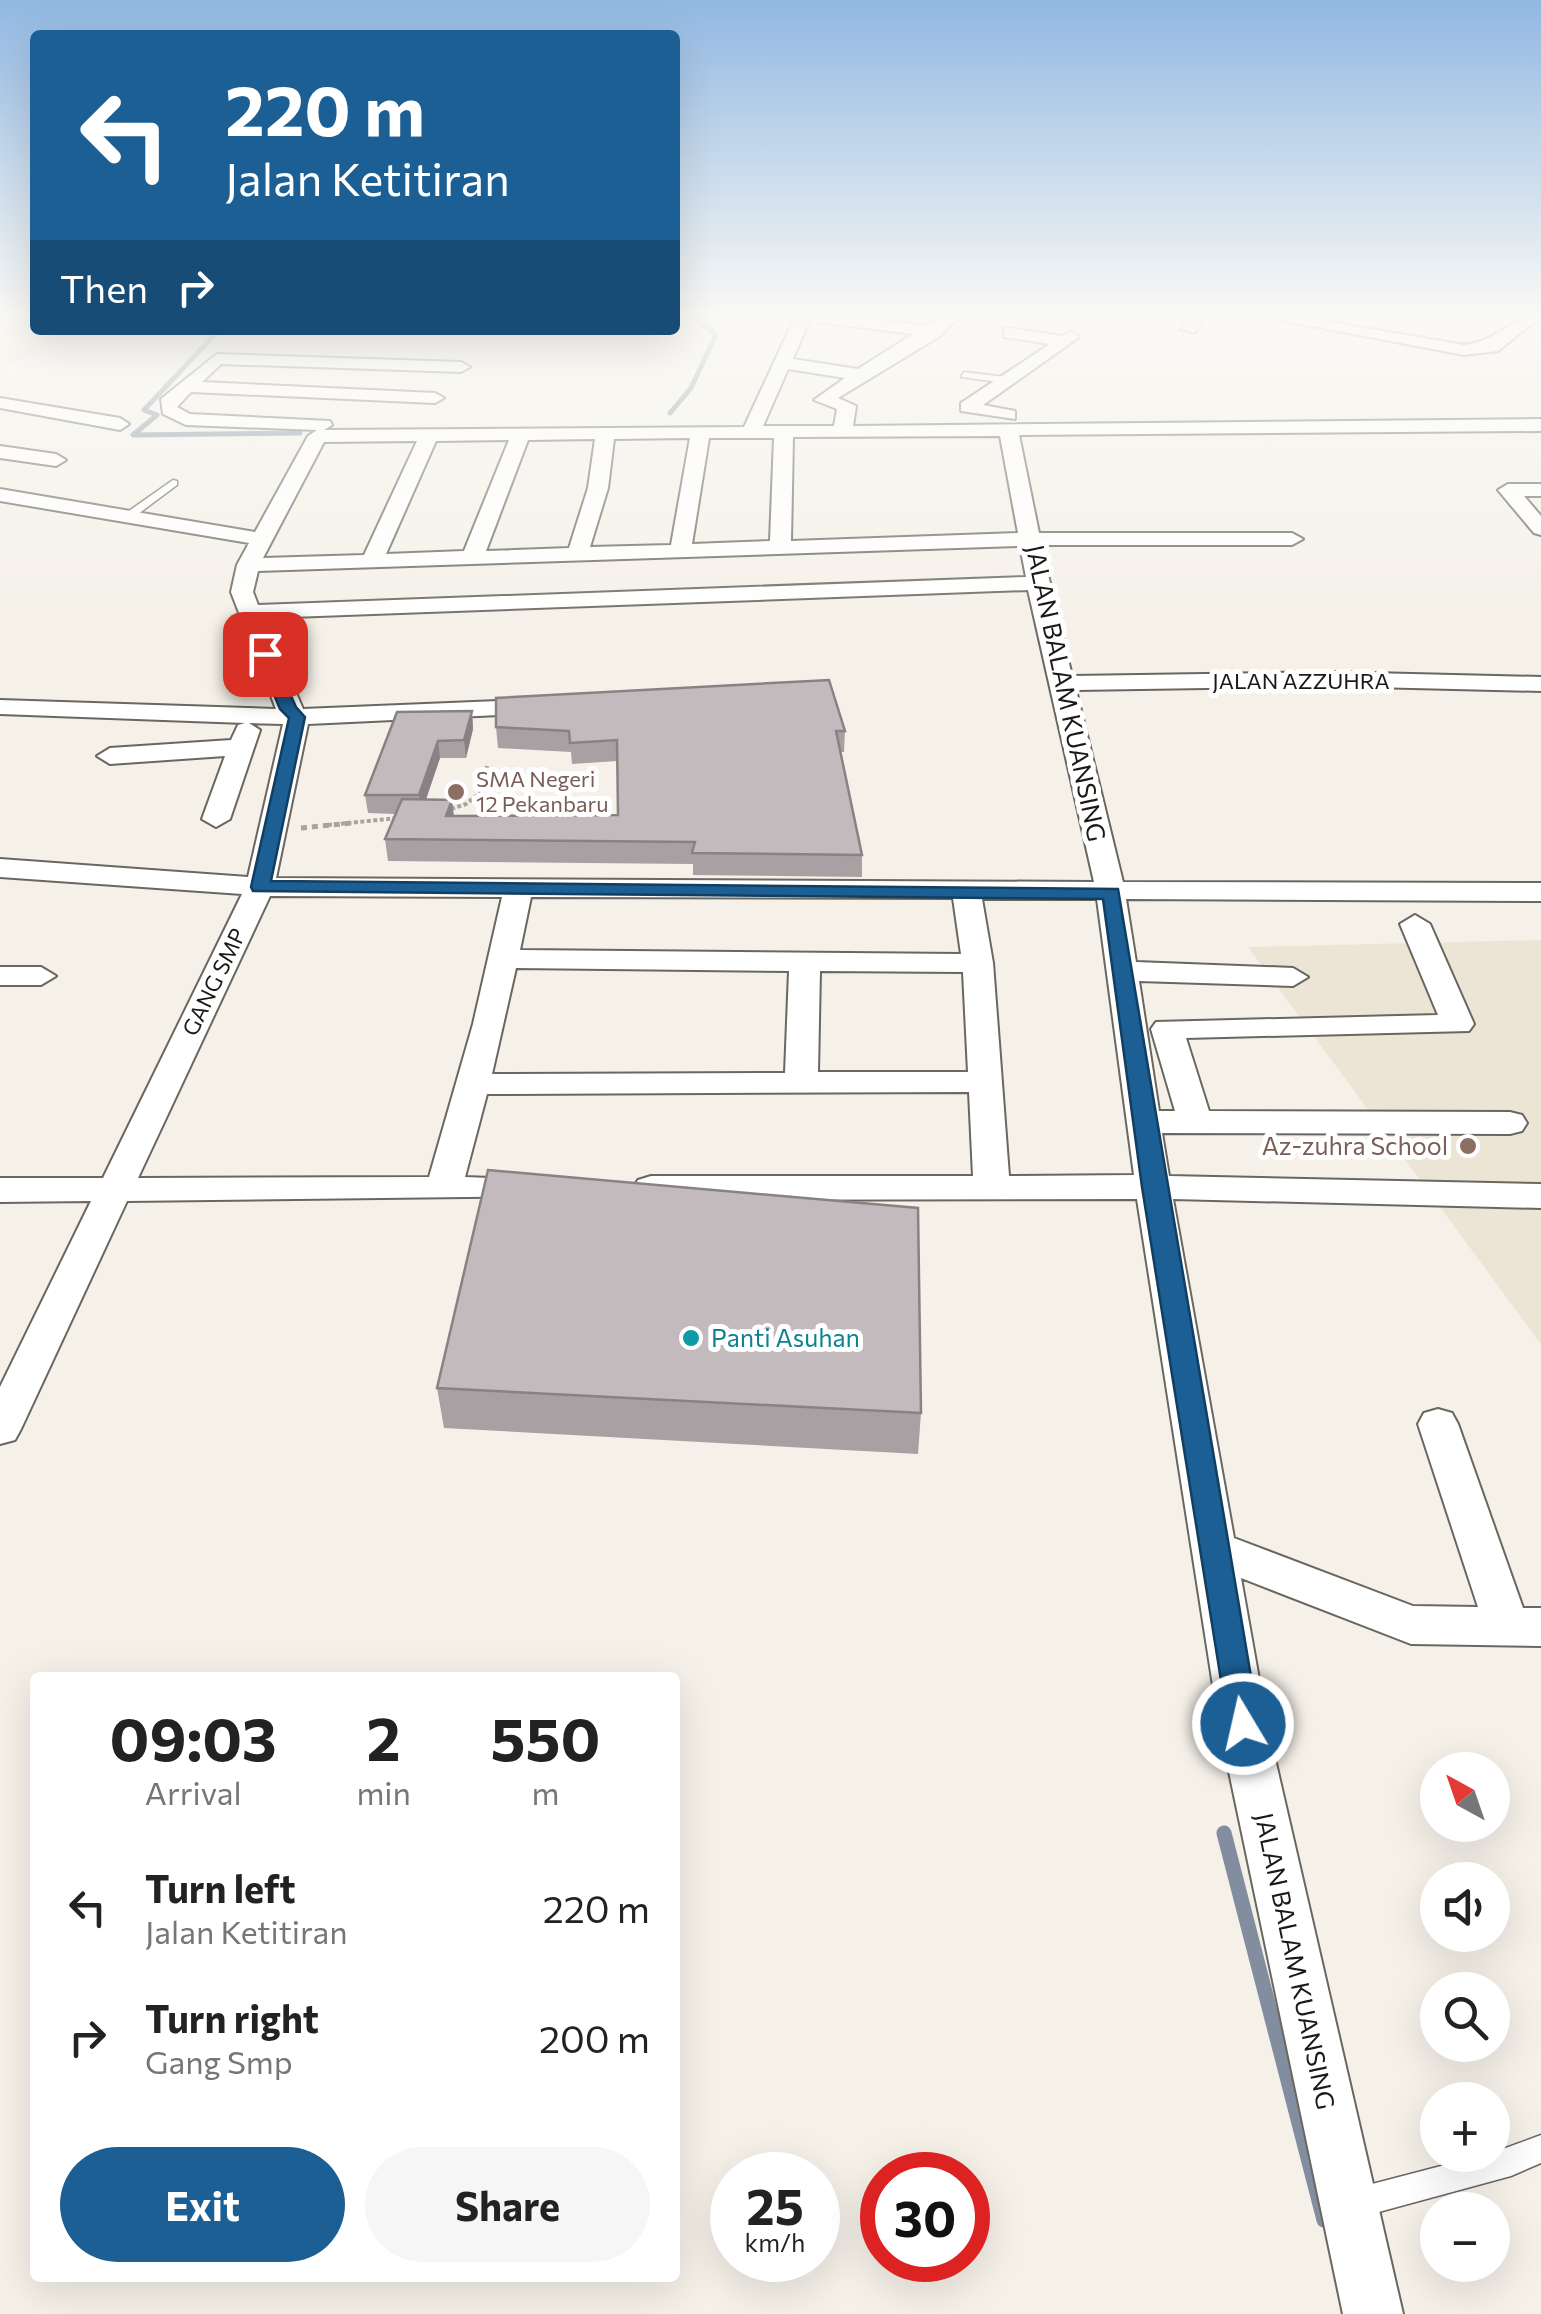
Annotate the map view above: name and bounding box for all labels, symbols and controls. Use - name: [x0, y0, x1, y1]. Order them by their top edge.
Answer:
- text: 220 m: [225, 65, 425, 150]
- icon: left: [60, 70, 190, 200]
- text: Jalan Ketitiran: [225, 150, 510, 205]
- icon: right: [168, 260, 223, 315]
- text: Then: [60, 264, 148, 311]
- street label: JALAN BALAM KUANSING: [1021, 542, 1113, 844]
- pin: [223, 612, 308, 697]
- icon: arrive: [238, 627, 293, 682]
- street label: JALAN AZZUHRA: [1212, 667, 1390, 694]
- place label: SMA Negeri 12 Pekanbaru: [476, 765, 608, 817]
- marker: SMA Negeri 12 Pekanbaru: [445, 781, 467, 803]
- street label: GANG SMP: [176, 924, 251, 1040]
- place label: Az-zuhra School: [1262, 1130, 1448, 1160]
- marker: Az-zuhra School: [1457, 1135, 1479, 1157]
- place label: Panti Asuhan: [711, 1322, 860, 1352]
- marker: Panti Asuhan: [680, 1327, 702, 1349]
- position arrow: [1191, 1672, 1295, 1776]
- text: 09:03: [110, 1700, 277, 1773]
- text: 2: [367, 1700, 401, 1773]
- text: 550: [491, 1700, 600, 1773]
- north arrow: [1420, 1752, 1510, 1842]
- map controls: [1420, 1752, 1510, 2282]
- text: Arrival: [145, 1772, 242, 1812]
- text: min: [356, 1772, 411, 1812]
- text: m: [531, 1772, 559, 1812]
- street label: JALAN BALAM KUANSING: [1250, 1810, 1342, 2112]
- button: sound: [1420, 1862, 1510, 1952]
- text: Turn left: [145, 1864, 296, 1911]
- icon: left: [60, 1880, 115, 1935]
- text: 220 m: [543, 1884, 650, 1931]
- text: Jalan Ketitiran: [145, 1911, 348, 1951]
- button: search: [1420, 1972, 1510, 2062]
- text: Turn right: [145, 1994, 319, 2041]
- icon: right: [60, 2010, 115, 2065]
- text: 200 m: [539, 2014, 650, 2061]
- text: Gang Smp: [145, 2041, 293, 2081]
- button: +: [1420, 2082, 1510, 2172]
- button: Exit: [60, 2147, 345, 2262]
- button: Share: [365, 2147, 650, 2262]
- speed limit sign: 30: [860, 2152, 990, 2282]
- text: 25: [746, 2174, 804, 2235]
- button: −: [1420, 2192, 1510, 2282]
- text: km/h: [745, 2227, 805, 2257]

